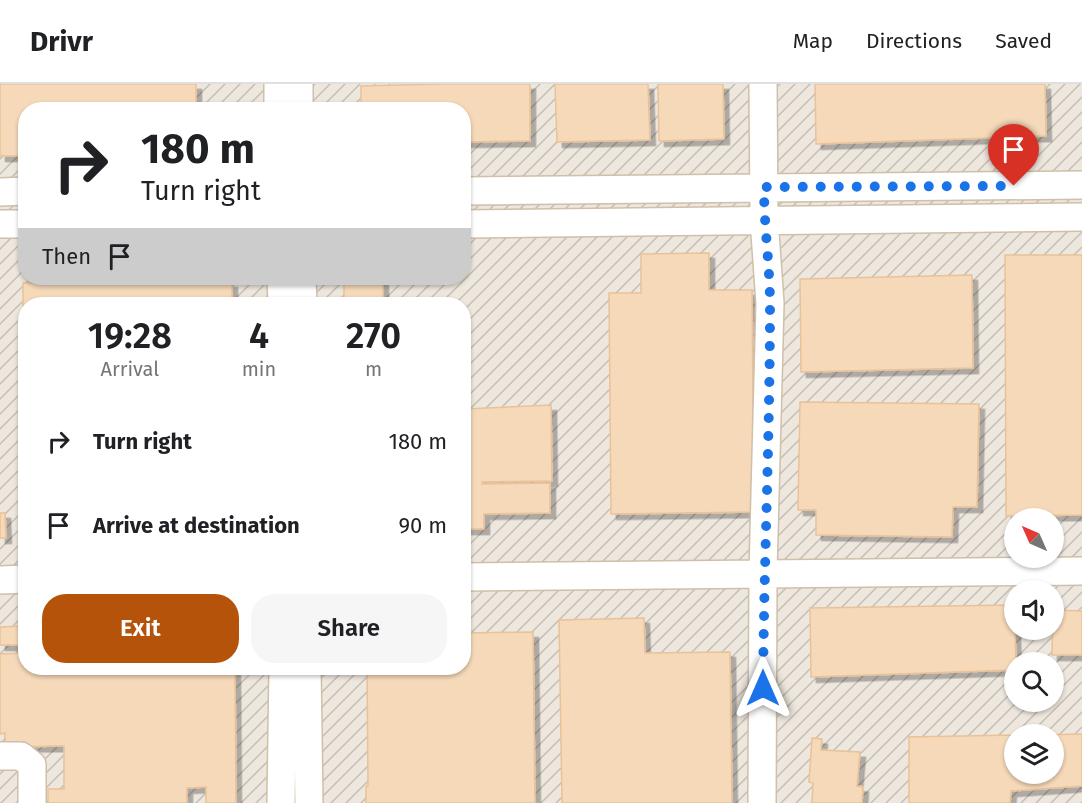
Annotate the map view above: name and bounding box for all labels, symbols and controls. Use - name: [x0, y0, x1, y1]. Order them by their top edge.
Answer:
- text: Drivr: [30, 25, 93, 58]
- text: Map: [793, 28, 833, 54]
- text: Directions: [866, 28, 962, 54]
- text: Saved: [995, 28, 1052, 54]
- text: 180 m: [141, 124, 255, 174]
- pin: [988, 124, 1039, 186]
- icon: right: [42, 126, 120, 204]
- icon: arrive: [997, 133, 1030, 166]
- text: Turn right: [141, 175, 261, 207]
- icon: arrive: [103, 240, 136, 273]
- text: Then: [42, 243, 91, 270]
- text: 19:28: [88, 314, 172, 358]
- text: 4: [249, 314, 269, 358]
- text: 270: [346, 314, 401, 358]
- text: Arrival: [101, 357, 159, 381]
- text: min: [242, 357, 276, 381]
- text: m: [365, 357, 382, 381]
- icon: right: [42, 425, 75, 458]
- text: Turn right: [93, 428, 192, 455]
- text: 180 m: [388, 428, 447, 455]
- north arrow: [1004, 508, 1064, 568]
- map controls: [1004, 508, 1064, 784]
- icon: arrive: [42, 509, 75, 542]
- text: Arrive at destination: [93, 512, 300, 539]
- text: 90 m: [398, 512, 447, 539]
- button: sound: [1004, 580, 1064, 640]
- button: Exit: [42, 594, 239, 663]
- button: Share: [251, 594, 447, 663]
- button: search: [1004, 652, 1064, 712]
- position arrow: [731, 656, 795, 720]
- button: layers: [1004, 724, 1064, 784]

